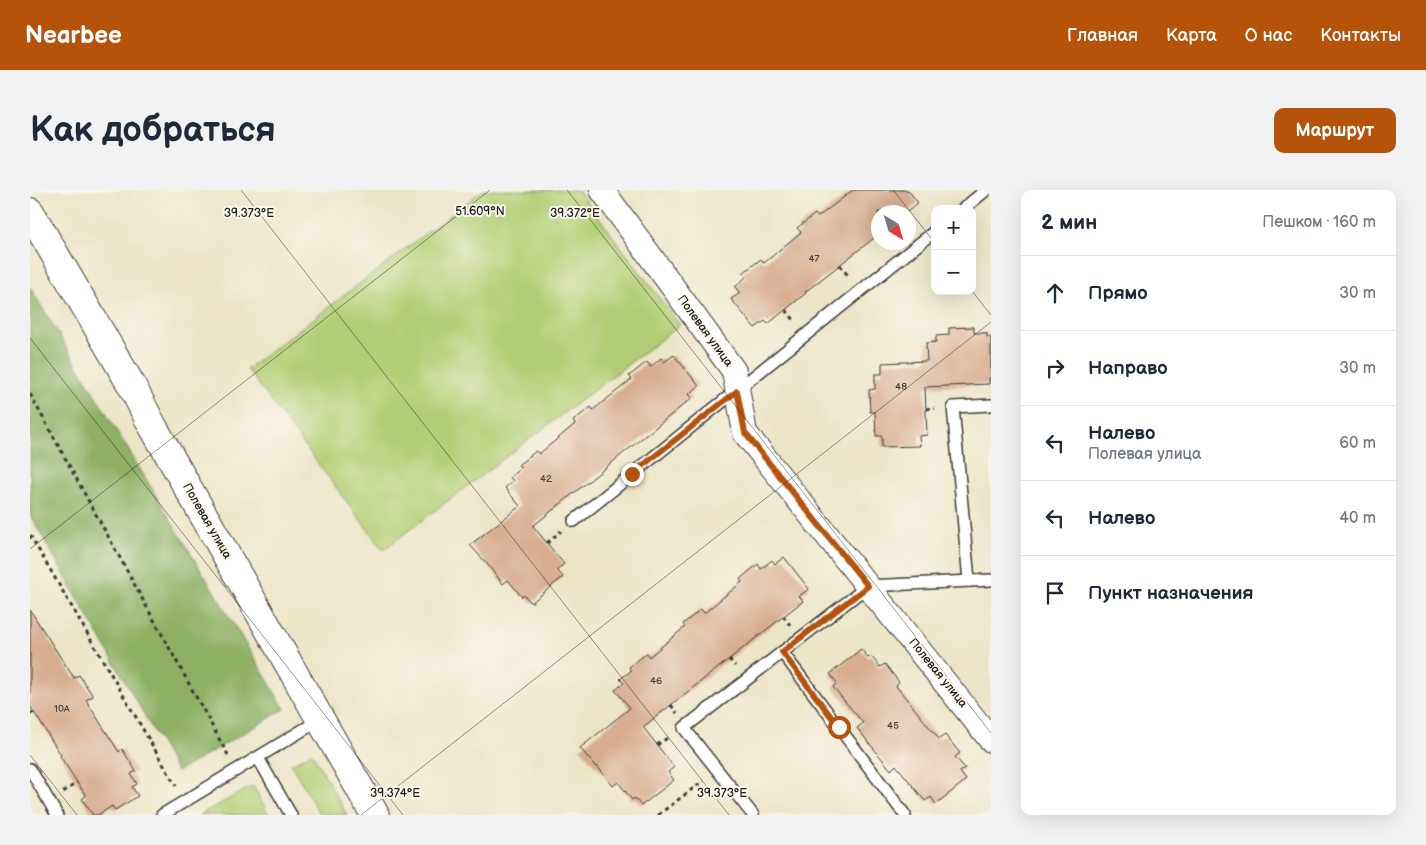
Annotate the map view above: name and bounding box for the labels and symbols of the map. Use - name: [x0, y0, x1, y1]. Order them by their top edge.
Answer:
- text: 51.609°N: [455, 204, 505, 219]
- north arrow: [871, 205, 916, 250]
- text: 39.373°E: [224, 206, 274, 221]
- text: 39.372°E: [550, 206, 600, 221]
- house number: 47: [808, 253, 820, 265]
- street label: Полевая улица: [674, 292, 736, 370]
- house number: 48: [895, 381, 907, 393]
- route end: [621, 463, 644, 486]
- house number: 42: [540, 473, 552, 485]
- street label: Полевая улица: [179, 480, 235, 562]
- street label: Полевая улица: [905, 635, 971, 711]
- house number: 46: [650, 675, 662, 687]
- house number: 10А: [54, 703, 71, 715]
- route start: [828, 716, 851, 739]
- house number: 45: [887, 720, 899, 732]
- text: 39.374°E: [370, 786, 420, 801]
- text: 39.373°E: [697, 786, 747, 801]

